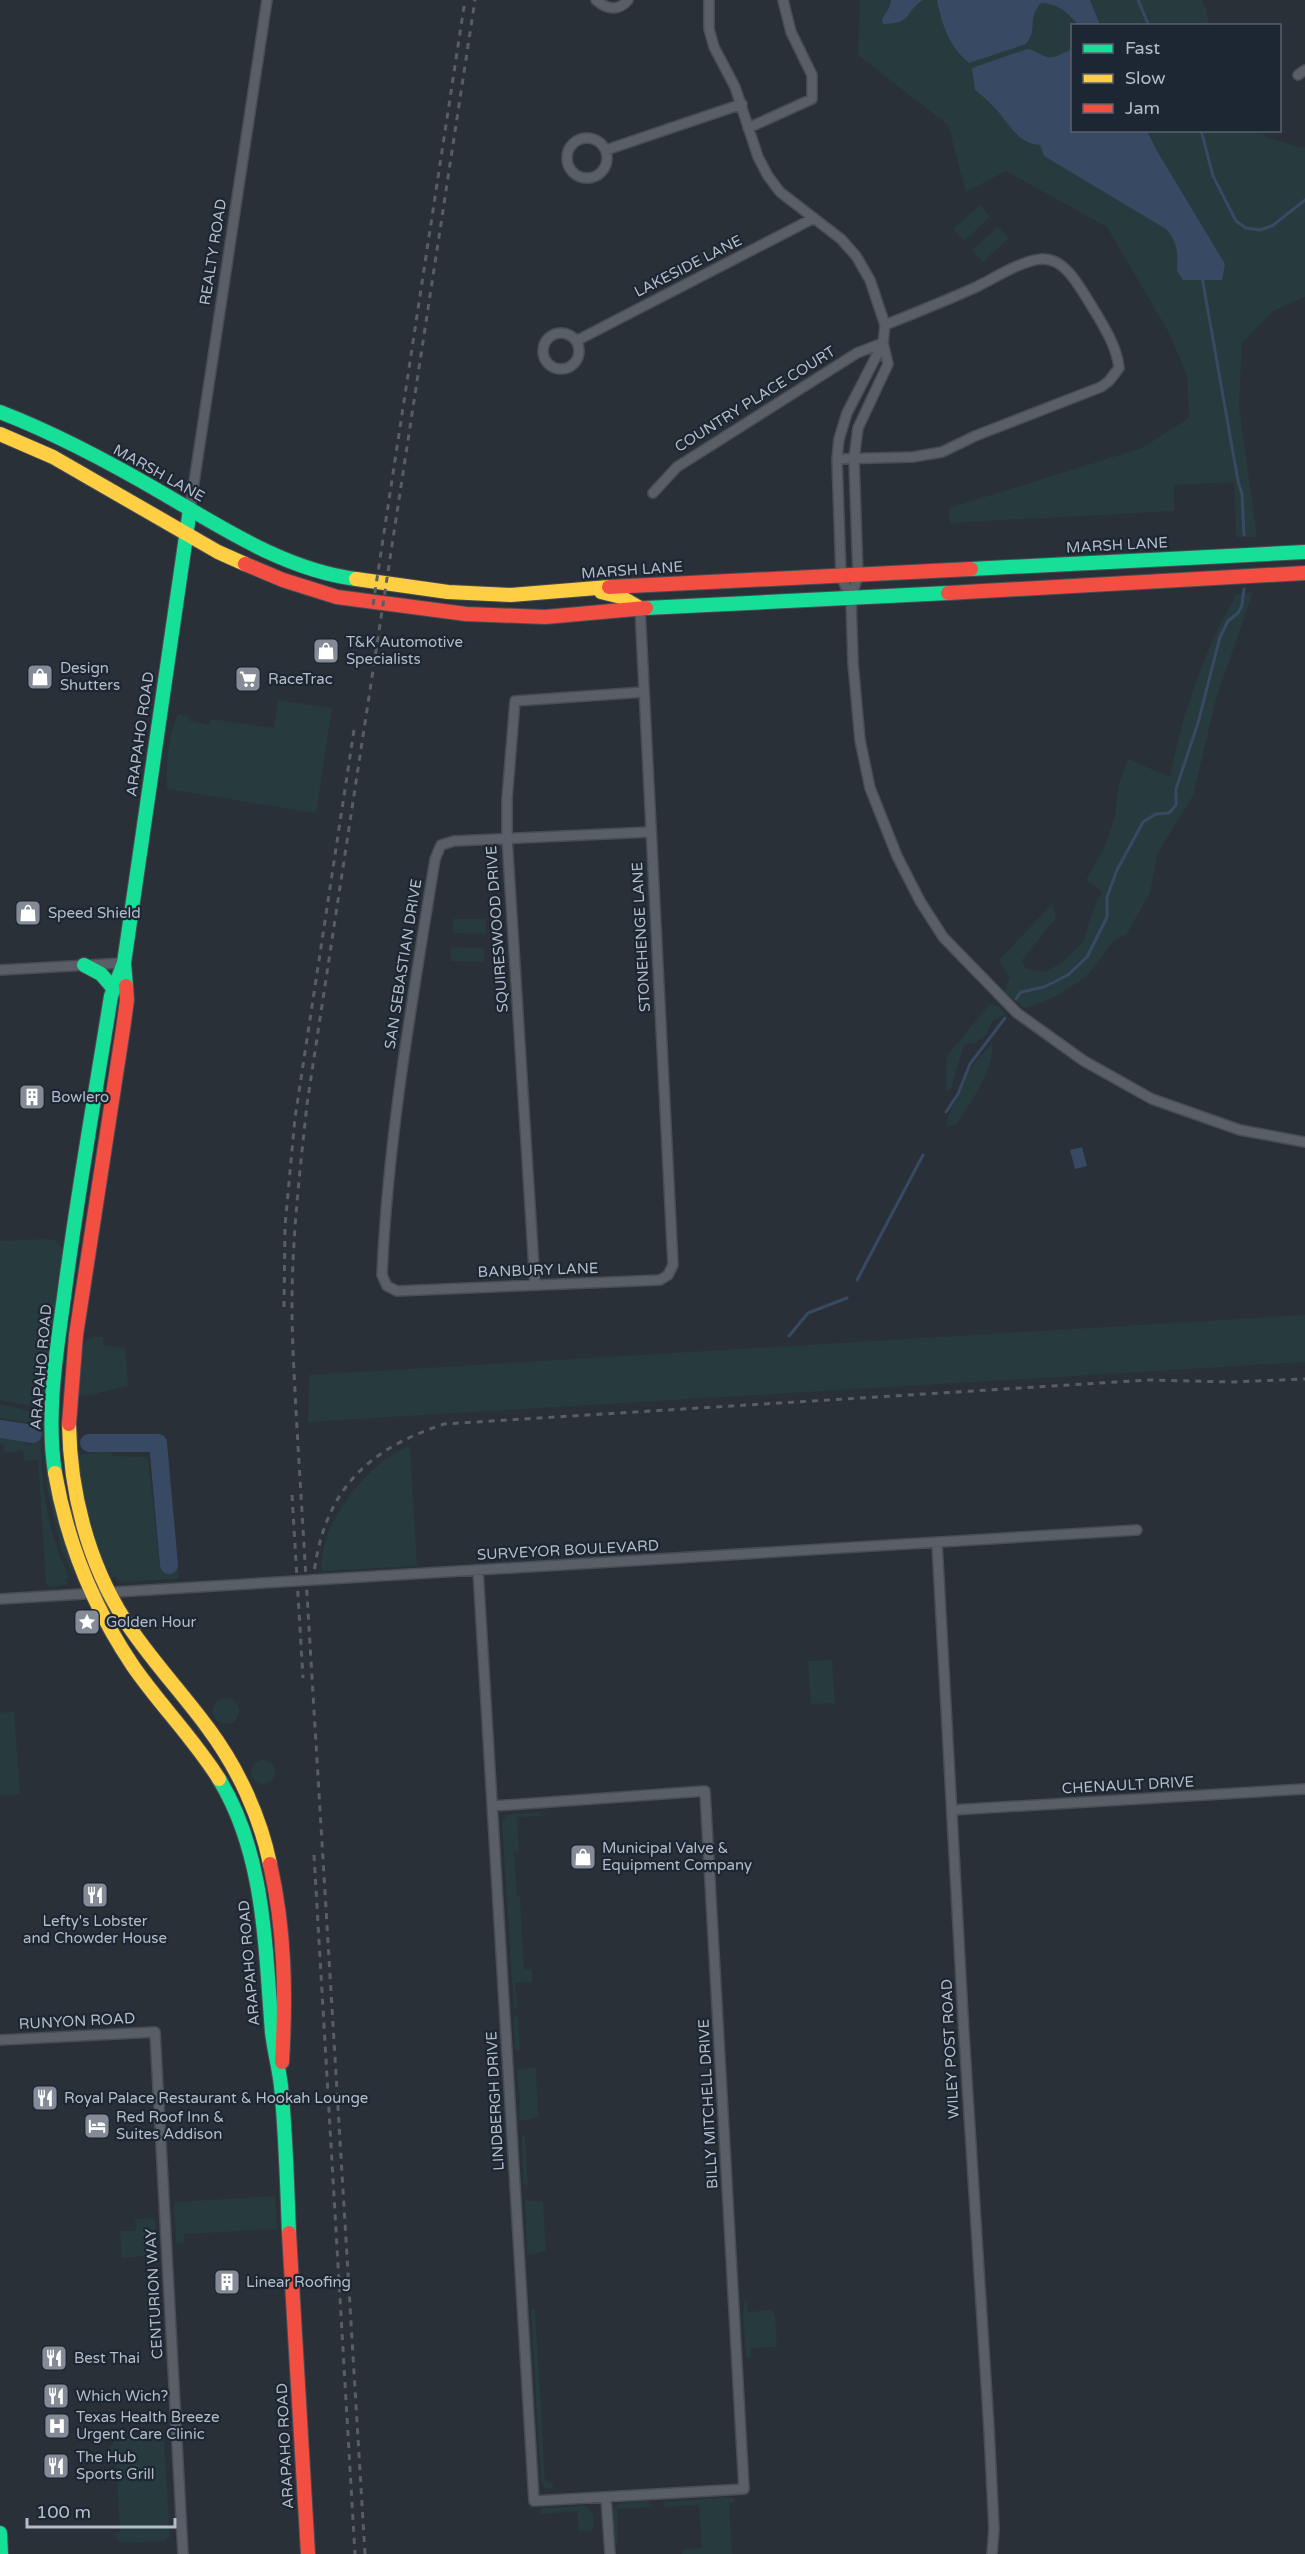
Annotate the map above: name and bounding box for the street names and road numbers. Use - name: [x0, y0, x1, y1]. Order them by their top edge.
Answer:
- street label: REALTY ROAD: [196, 198, 230, 306]
- street label: LAKESIDE LANE: [631, 231, 745, 301]
- street label: COUNTRY PLACE COURT: [671, 342, 839, 456]
- street label: MARSH LANE: [110, 440, 208, 506]
- street label: MARSH LANE: [1066, 533, 1168, 557]
- street label: MARSH LANE: [581, 557, 683, 583]
- street label: ARAPAHO ROAD: [122, 670, 158, 798]
- street label: SQUIRESWOOD DRIVE: [482, 845, 512, 1013]
- street label: STONEHENGE LANE: [628, 862, 654, 1012]
- street label: SAN SEBASTIAN DRIVE: [381, 878, 425, 1050]
- street label: BANBURY LANE: [477, 1259, 599, 1281]
- street label: ARAPAHO ROAD: [27, 1303, 55, 1431]
- street label: SURVEYOR BOULEVARD: [477, 1536, 659, 1564]
- street label: CHENAULT DRIVE: [1061, 1773, 1195, 1797]
- street label: ARAPAHO ROAD: [235, 1899, 263, 2027]
- street label: WILEY POST ROAD: [937, 1979, 963, 2119]
- street label: RUNYON ROAD: [18, 2009, 136, 2033]
- street label: BILLY MITCHELL DRIVE: [695, 2018, 721, 2190]
- street label: LINDBERGH DRIVE: [482, 2031, 508, 2171]
- street label: CENTURION WAY: [142, 2228, 166, 2360]
- street label: ARAPAHO ROAD: [273, 2383, 297, 2509]

